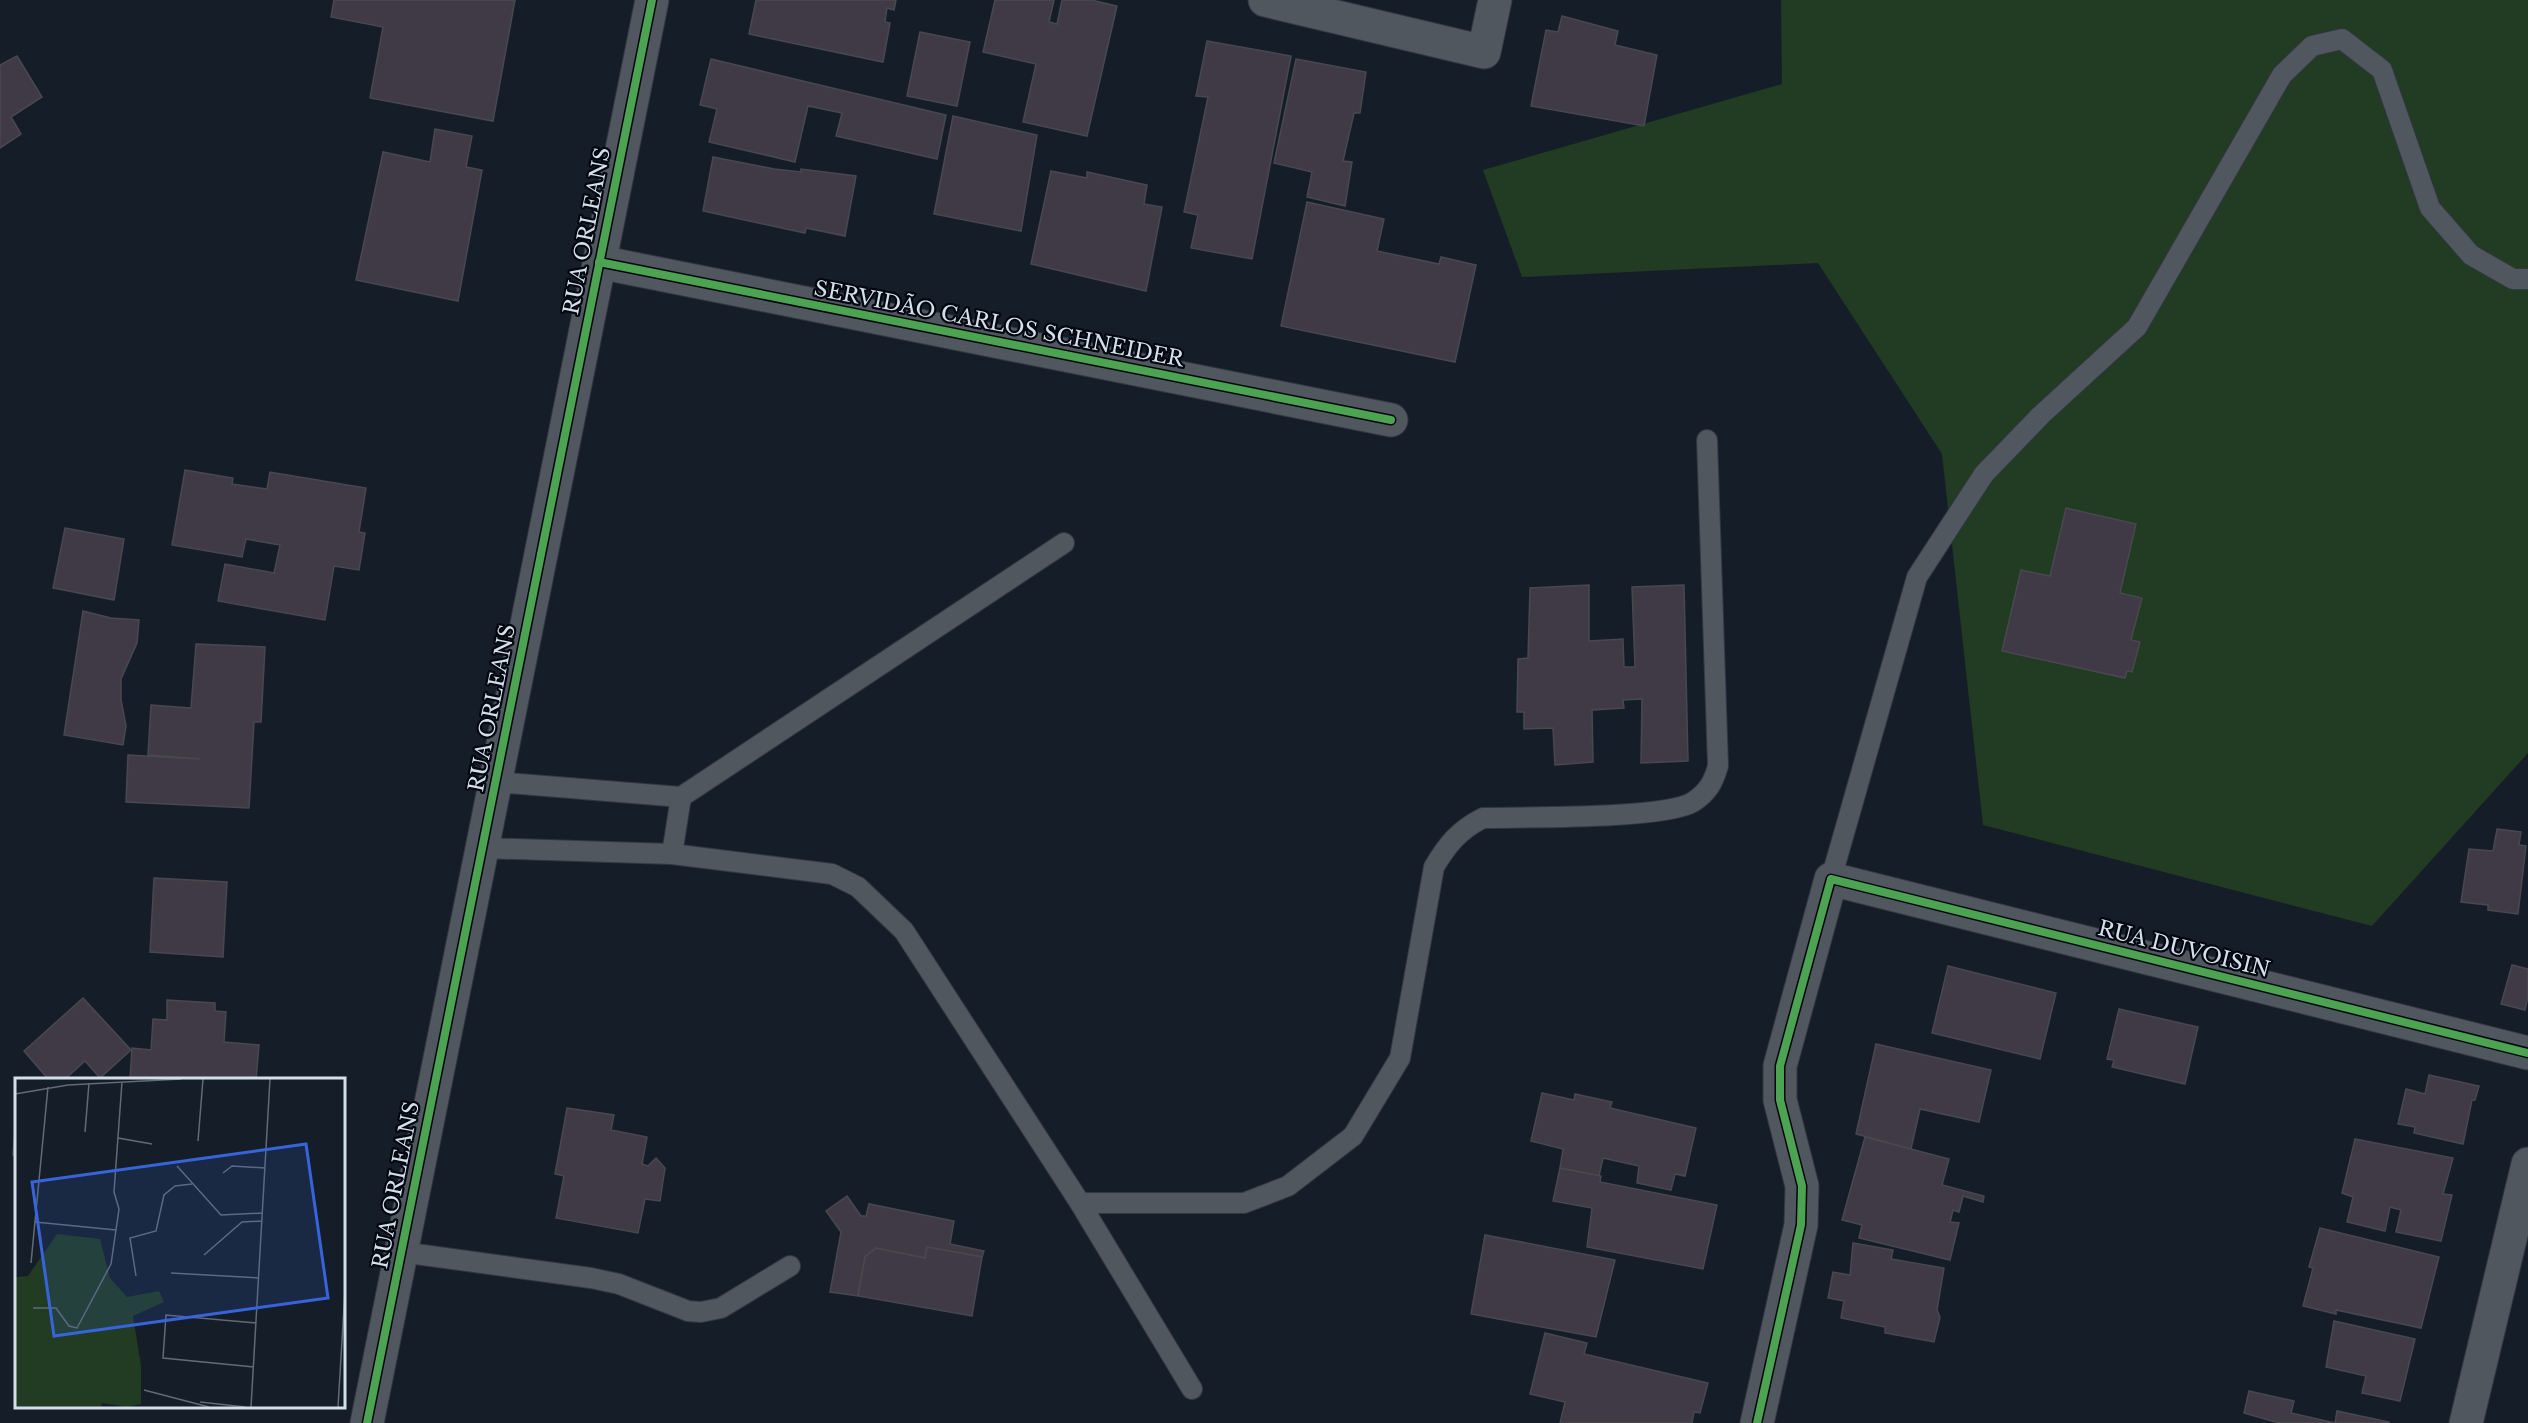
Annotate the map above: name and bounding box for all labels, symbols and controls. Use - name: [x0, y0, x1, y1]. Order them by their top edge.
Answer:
- street label: RUA ORLEANS: [558, 145, 616, 317]
- street label: SERVIDÃO CARLOS SCHNEIDER: [812, 275, 1187, 373]
- street label: RUA ORLEANS: [463, 622, 521, 794]
- street label: RUA DUVOISIN: [2095, 915, 2273, 983]
- inset map: [15, 1078, 345, 1408]
- street label: RUA ORLEANS: [367, 1099, 425, 1271]

